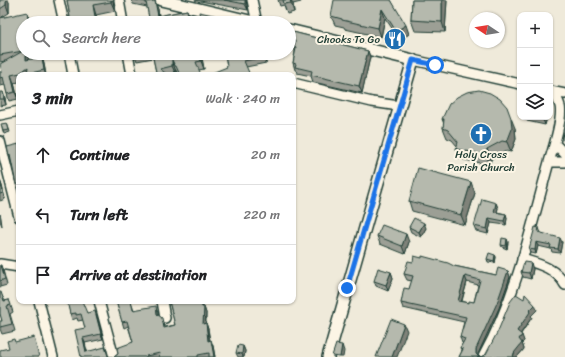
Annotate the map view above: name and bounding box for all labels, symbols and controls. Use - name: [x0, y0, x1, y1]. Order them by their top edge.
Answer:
- north arrow: [469, 12, 505, 48]
- map controls: [517, 12, 553, 120]
- button: +: [517, 12, 553, 48]
- search box: [16, 16, 296, 60]
- text: Search here: [62, 25, 141, 51]
- restaurant icon: Chooks To Go: [382, 26, 408, 52]
- icon: search: [30, 27, 52, 49]
- place label: Chooks To Go: [317, 30, 380, 49]
- button: −: [517, 48, 553, 84]
- route start: [426, 56, 444, 74]
- text: 3 min: [32, 83, 73, 113]
- button: layers: [517, 84, 553, 120]
- text: Walk · 240 m: [205, 87, 280, 110]
- church icon: Holy Cross Parish Church: [468, 121, 494, 147]
- text: Continue: [70, 142, 130, 168]
- text: 20 m: [251, 143, 280, 166]
- icon: ahead: [32, 144, 54, 166]
- place label: Holy Cross Parish Church: [447, 145, 515, 177]
- text: Turn left: [70, 202, 128, 228]
- text: 220 m: [243, 203, 280, 226]
- icon: left: [32, 204, 54, 226]
- text: Arrive at destination: [70, 262, 207, 288]
- icon: arrive: [32, 264, 54, 286]
- route end: [338, 279, 356, 297]

